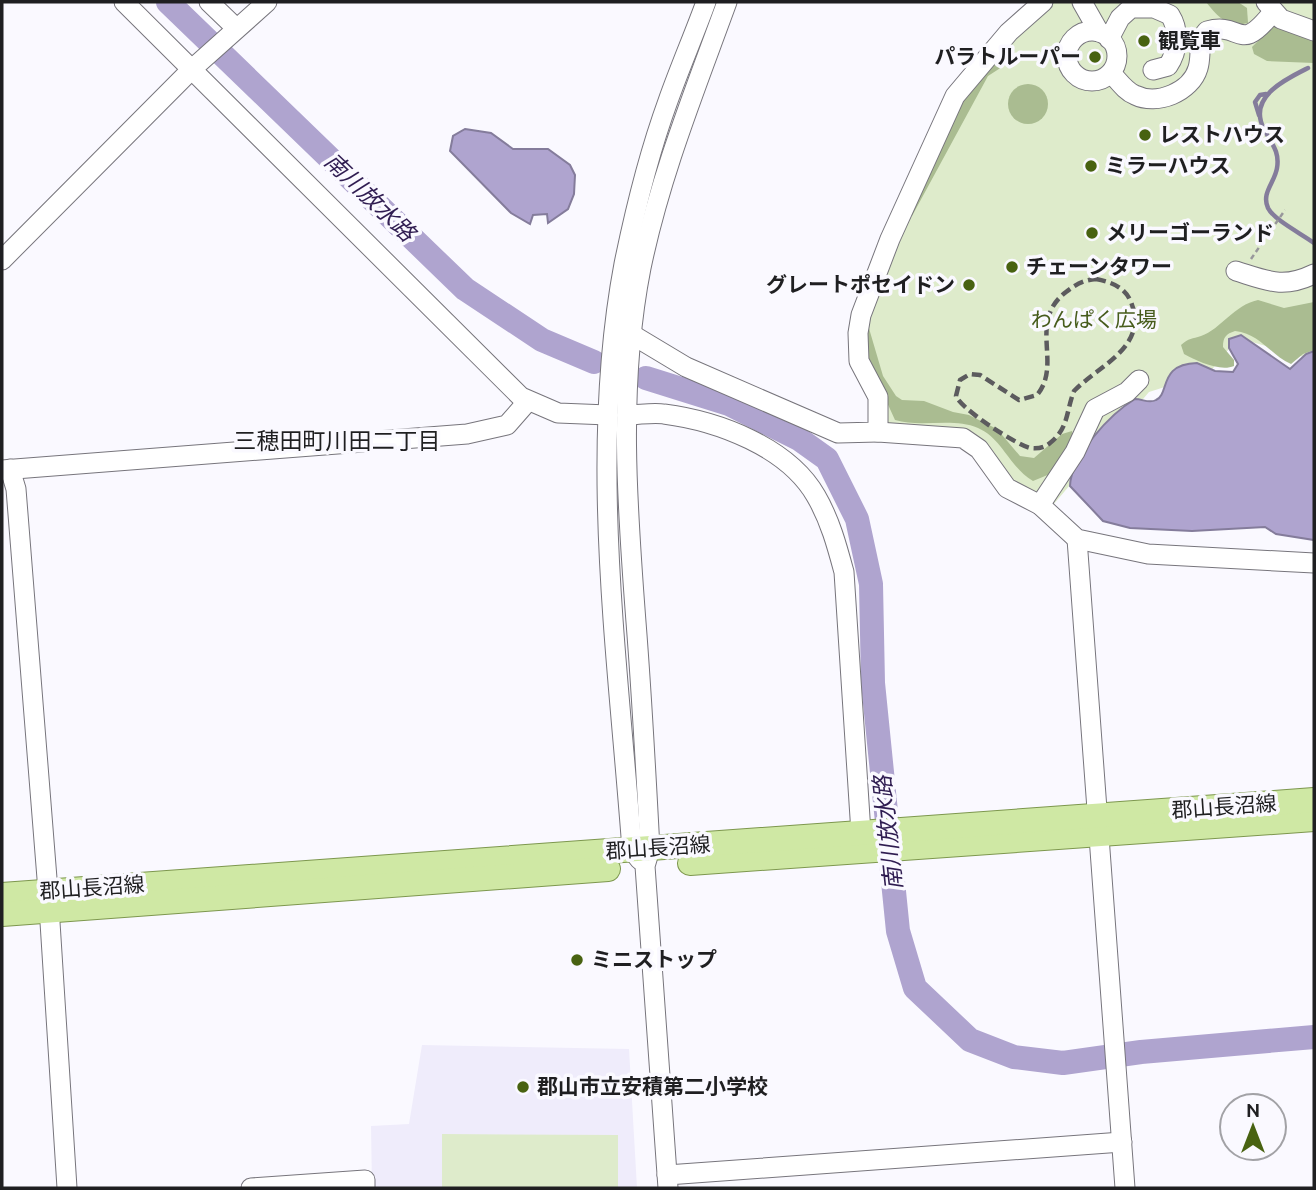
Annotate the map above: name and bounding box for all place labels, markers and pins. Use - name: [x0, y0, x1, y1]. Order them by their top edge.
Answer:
- place label: 観覧車: [1158, 28, 1221, 52]
- marker: 観覧車: [1136, 33, 1152, 49]
- place label: パラトルーパー: [934, 44, 1081, 68]
- marker: パラトルーパー: [1087, 49, 1103, 65]
- place label: レストハウス: [1159, 122, 1285, 146]
- marker: レストハウス: [1137, 127, 1153, 143]
- place label: ミラーハウス: [1105, 153, 1231, 177]
- marker: ミラーハウス: [1083, 158, 1099, 174]
- place label: メリーゴーランド: [1106, 220, 1274, 244]
- marker: メリーゴーランド: [1084, 225, 1100, 241]
- place label: チェーンタワー: [1026, 254, 1172, 278]
- marker: チェーンタワー: [1004, 259, 1020, 275]
- place label: グレートポセイドン: [766, 272, 955, 296]
- marker: グレートポセイドン: [961, 277, 977, 293]
- place label: ミニストップ: [591, 947, 717, 971]
- marker: ミニストップ: [569, 952, 585, 968]
- place label: 郡山市立安積第二小学校: [537, 1074, 768, 1098]
- marker: 郡山市立安積第二小学校: [515, 1079, 531, 1095]

